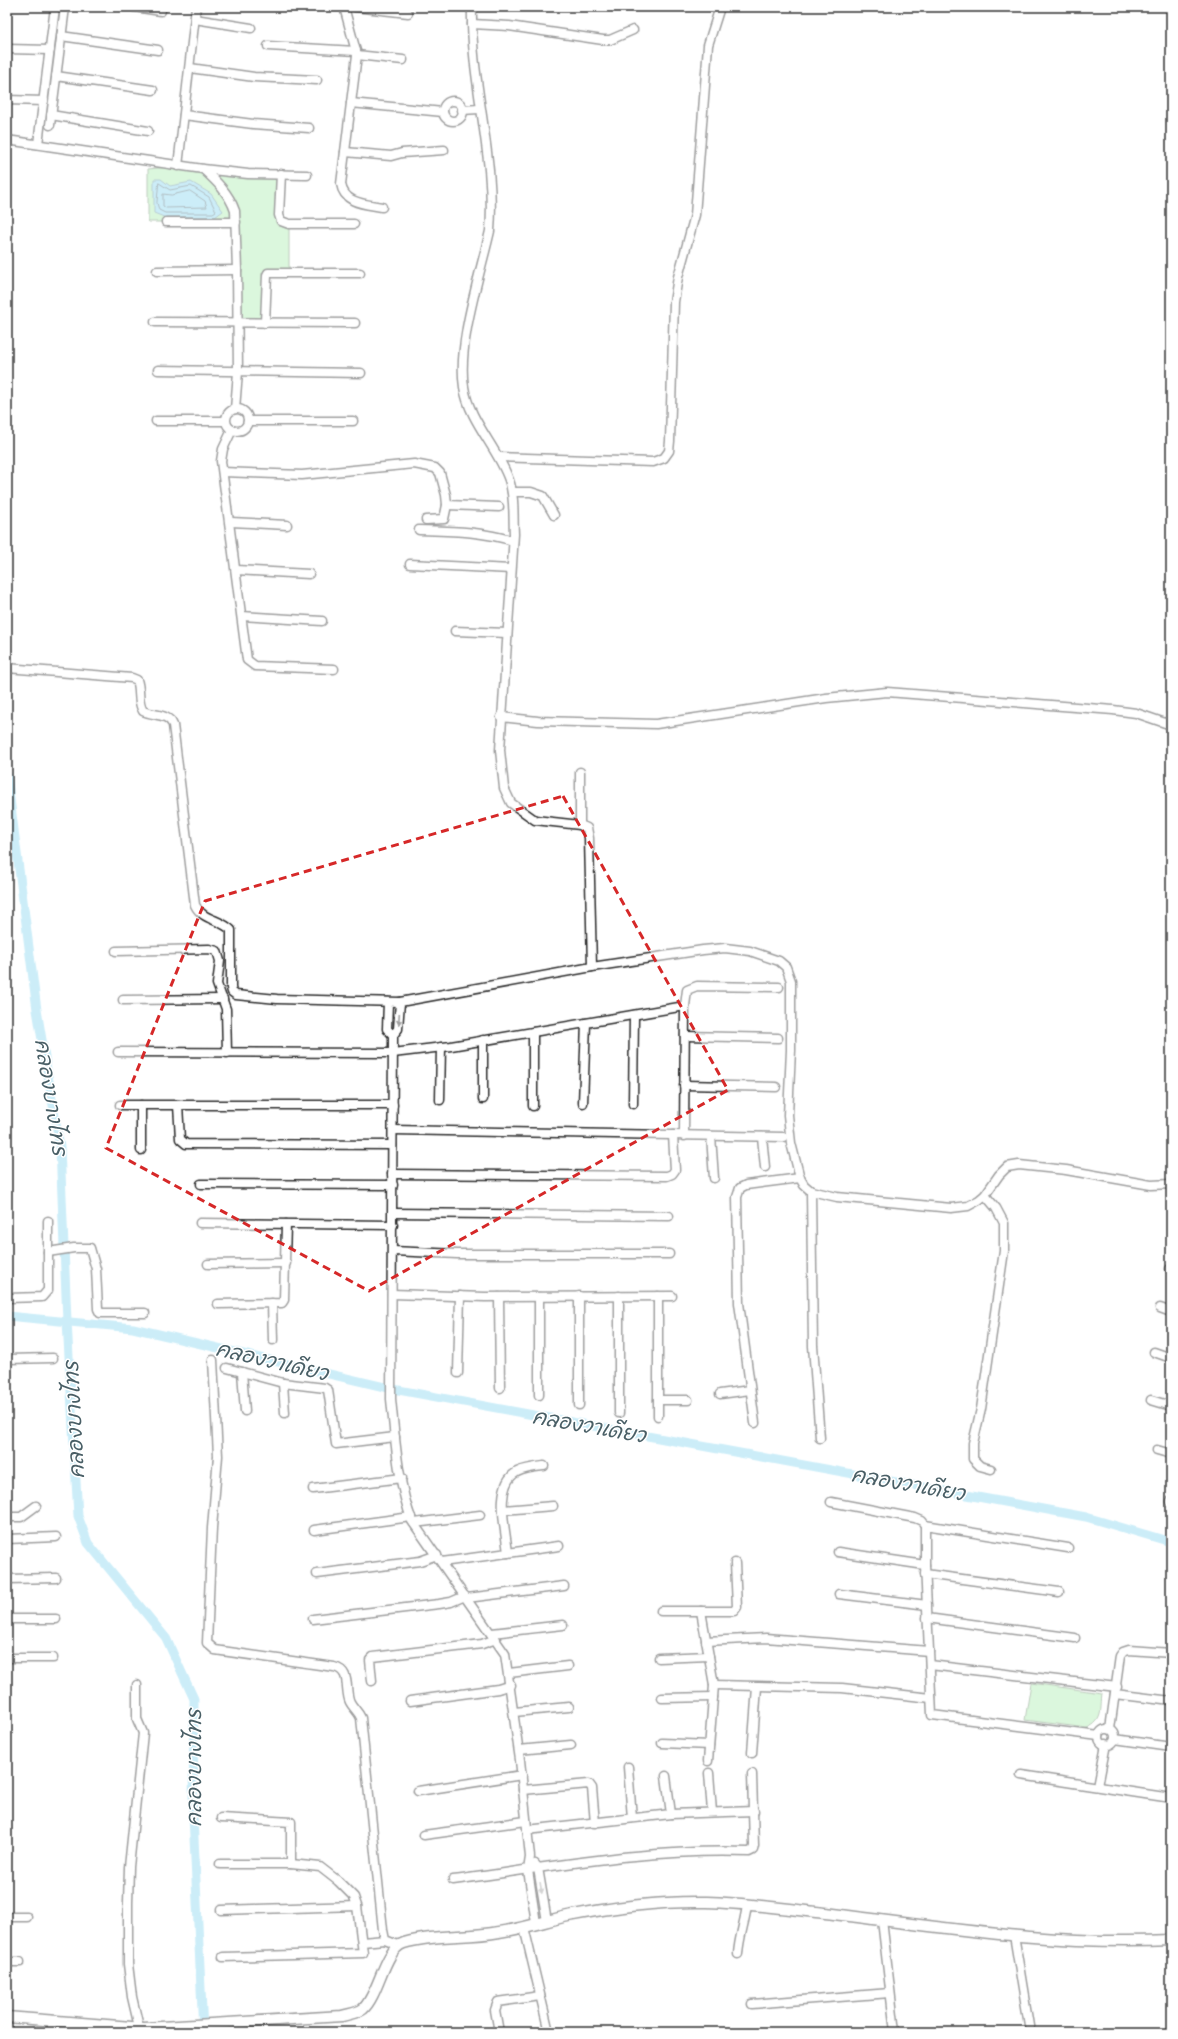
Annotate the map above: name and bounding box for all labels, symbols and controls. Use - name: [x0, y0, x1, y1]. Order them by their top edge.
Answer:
- one-way arrow: [395, 1013, 402, 1025]
- water label: คลองบางไทร: [29, 1037, 74, 1159]
- water label: คลองวาเดียว: [213, 1335, 332, 1387]
- water label: คลองบางไทร: [57, 1359, 90, 1479]
- water label: คลองวาเดียว: [530, 1403, 649, 1449]
- water label: คลองวาเดียว: [849, 1461, 968, 1507]
- water label: คลองบางไทร: [180, 1707, 207, 1827]
- one-way arrow: [538, 1882, 544, 1894]

